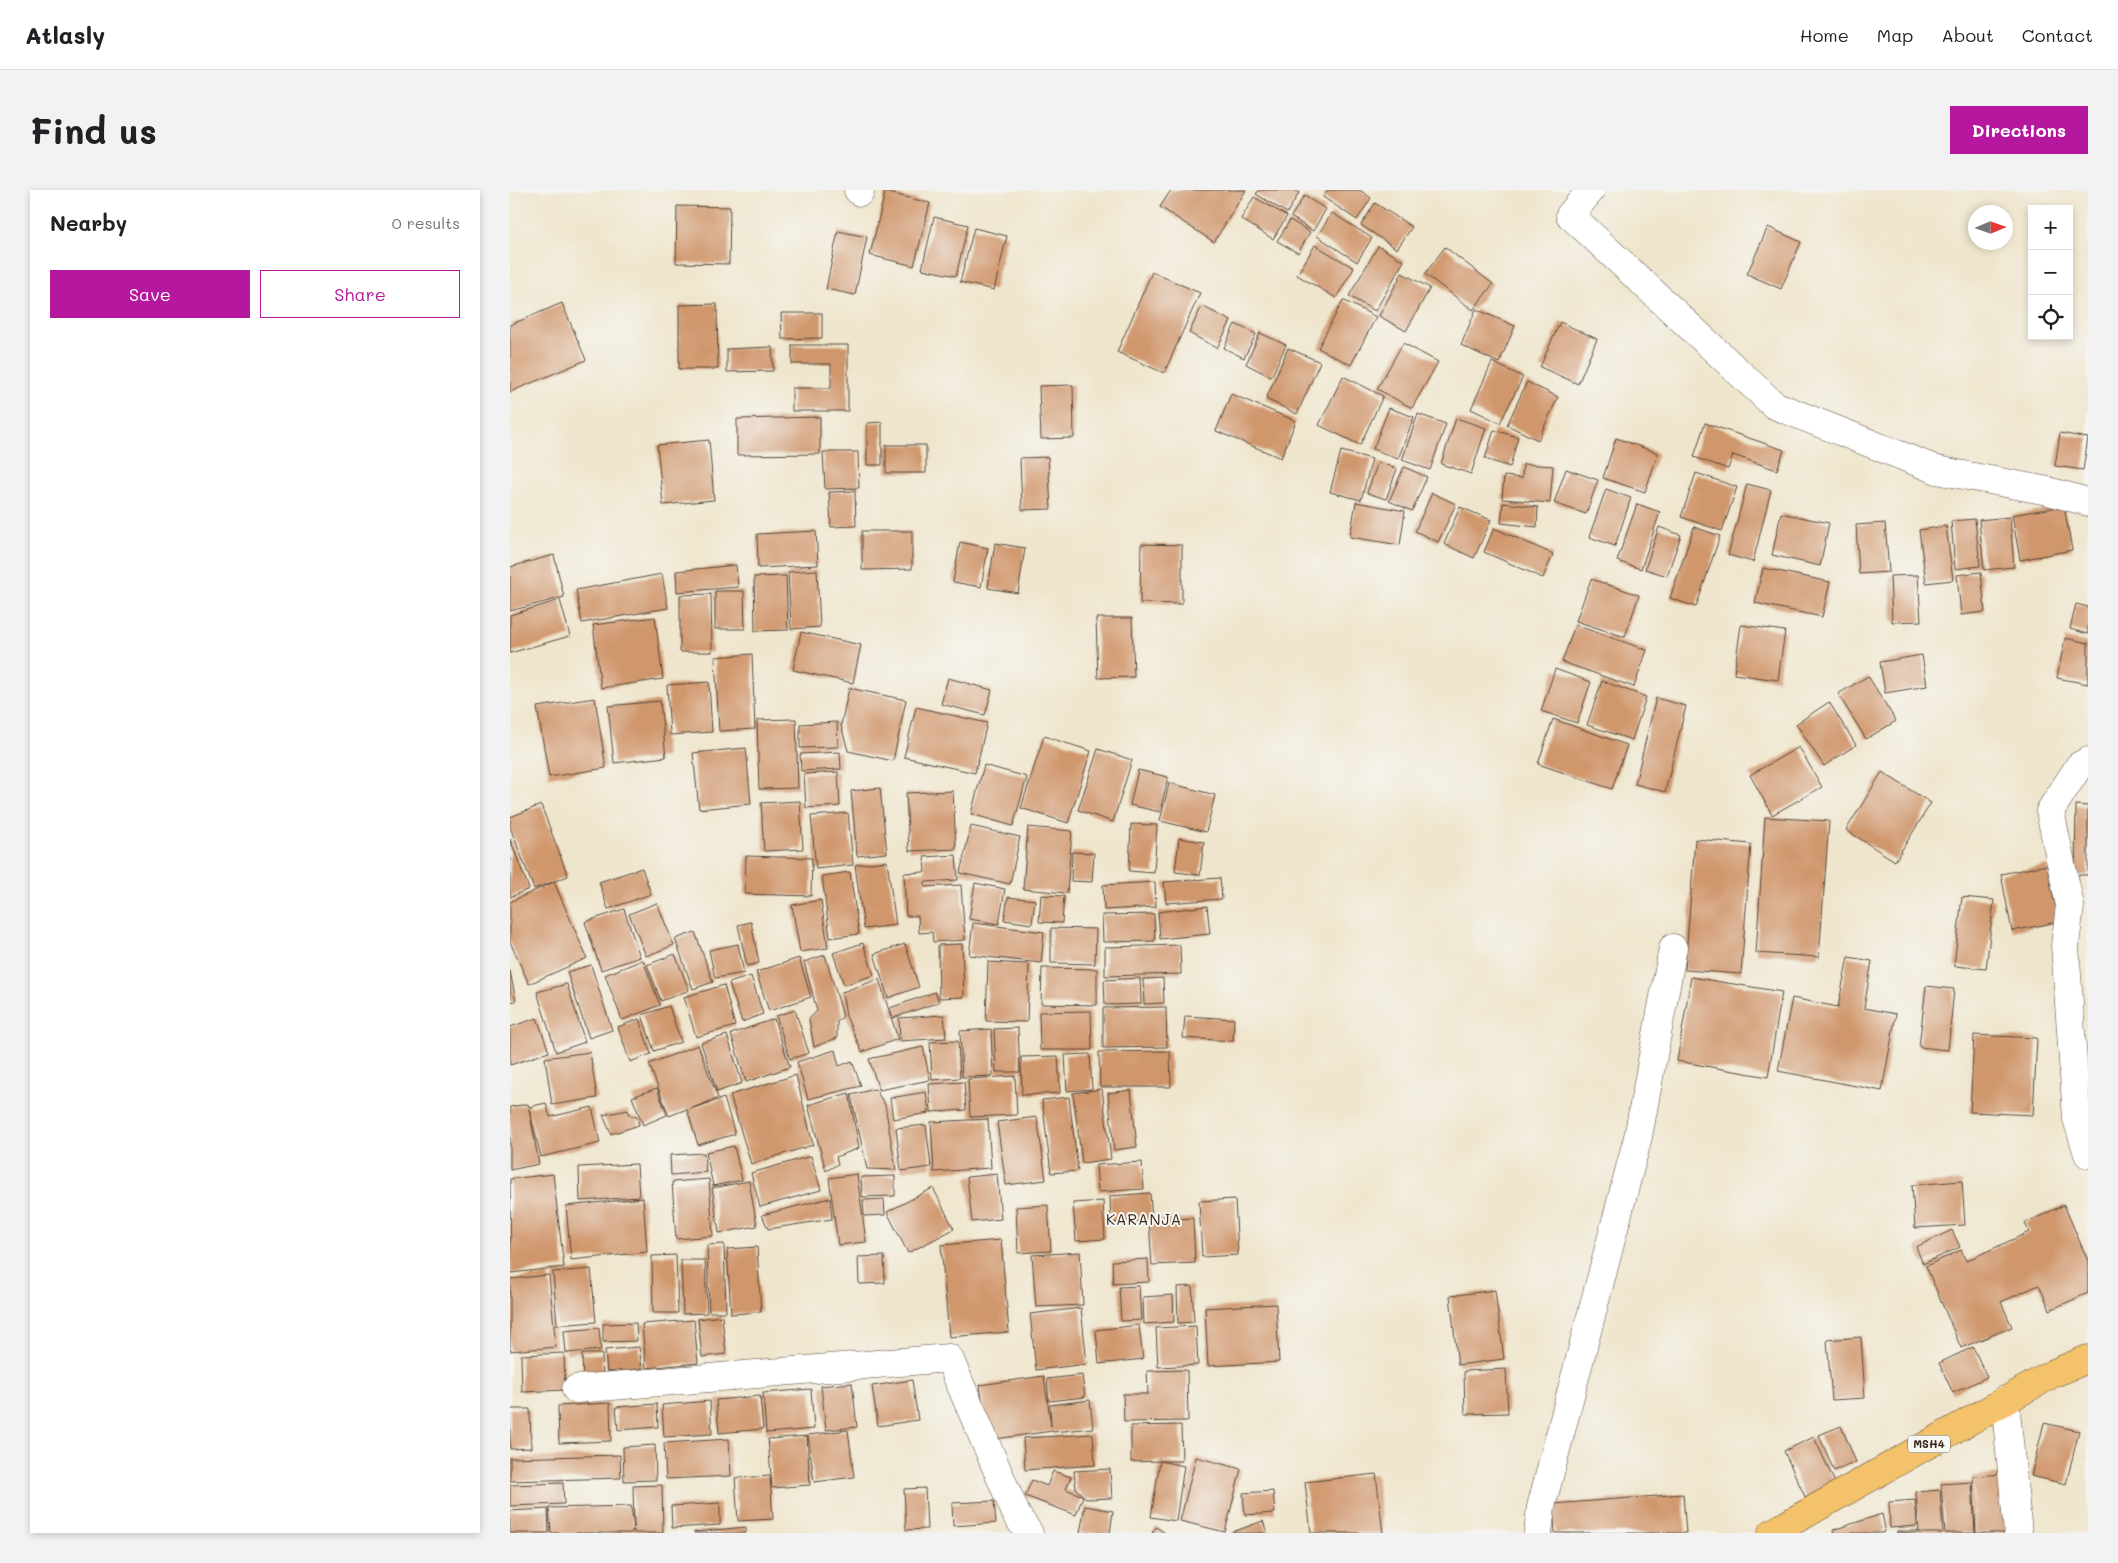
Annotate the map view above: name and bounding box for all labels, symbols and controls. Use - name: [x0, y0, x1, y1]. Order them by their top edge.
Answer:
- text: Atlasly: [25, 19, 105, 50]
- text: Home: [1800, 23, 1849, 47]
- text: Map: [1877, 23, 1913, 47]
- text: About: [1941, 23, 1994, 47]
- text: Contact: [2022, 23, 2093, 47]
- button: Directions: [1950, 106, 2088, 154]
- text: Find us: [30, 107, 157, 153]
- north arrow: [1968, 205, 2013, 250]
- map controls: [2028, 205, 2073, 340]
- button: +: [2028, 205, 2073, 250]
- text: Nearby: [50, 209, 127, 236]
- text: 0 results: [392, 212, 460, 233]
- button: −: [2028, 250, 2073, 295]
- button: Save: [50, 270, 250, 318]
- button: Share: [260, 270, 460, 318]
- button: locate: [2028, 295, 2073, 340]
- district label: KARANJA: [1106, 1209, 1182, 1229]
- road number: MSH4: [1908, 1436, 1950, 1452]

